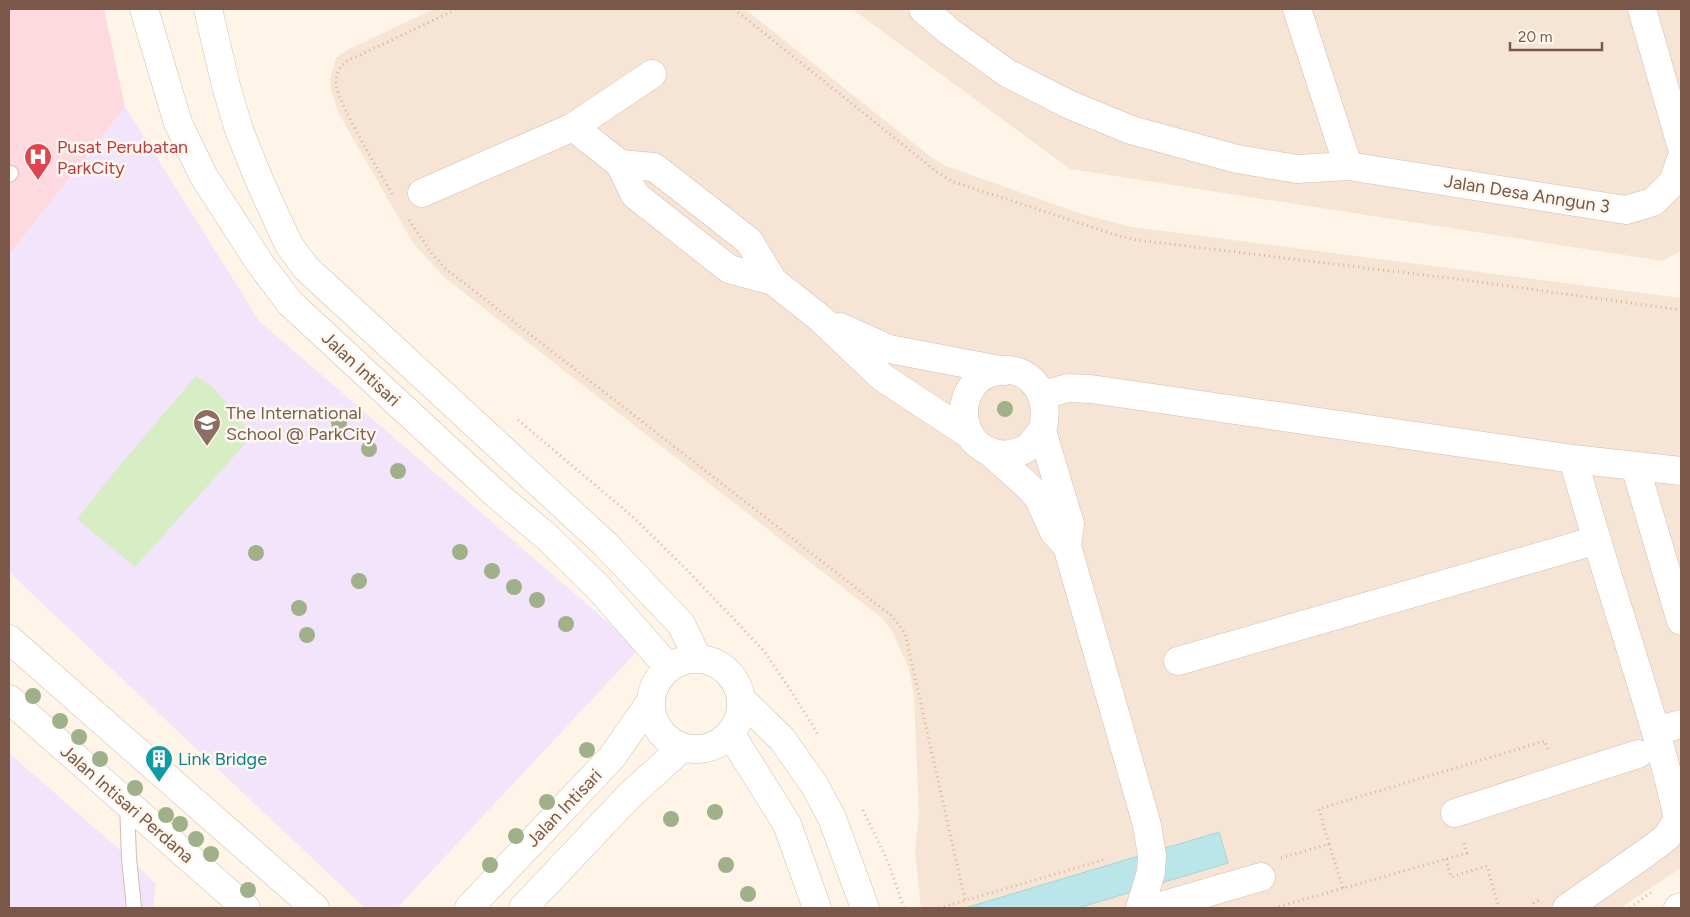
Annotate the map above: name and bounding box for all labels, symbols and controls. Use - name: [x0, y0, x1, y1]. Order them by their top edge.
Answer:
- scale bar: [1510, 20, 1602, 52]
- text: 20 m: [1518, 28, 1552, 46]
- place label: Pusat Perubatan ParkCity: [57, 136, 188, 179]
- hospital icon: Pusat Perubatan ParkCity: [23, 142, 53, 181]
- street label: Jalan Desa Anngun 3: [1443, 170, 1611, 218]
- street label: Jalan Intisari: [317, 327, 405, 411]
- place label: The International School @ ParkCity: [226, 402, 377, 445]
- school or university icon: The International School @ ParkCity: [192, 408, 222, 447]
- street label: Jalan Intisari Perdana: [56, 740, 198, 868]
- building icon: Link Bridge: [144, 744, 174, 783]
- place label: Link Bridge: [178, 748, 267, 770]
- street label: Jalan Intisari: [521, 764, 607, 852]

